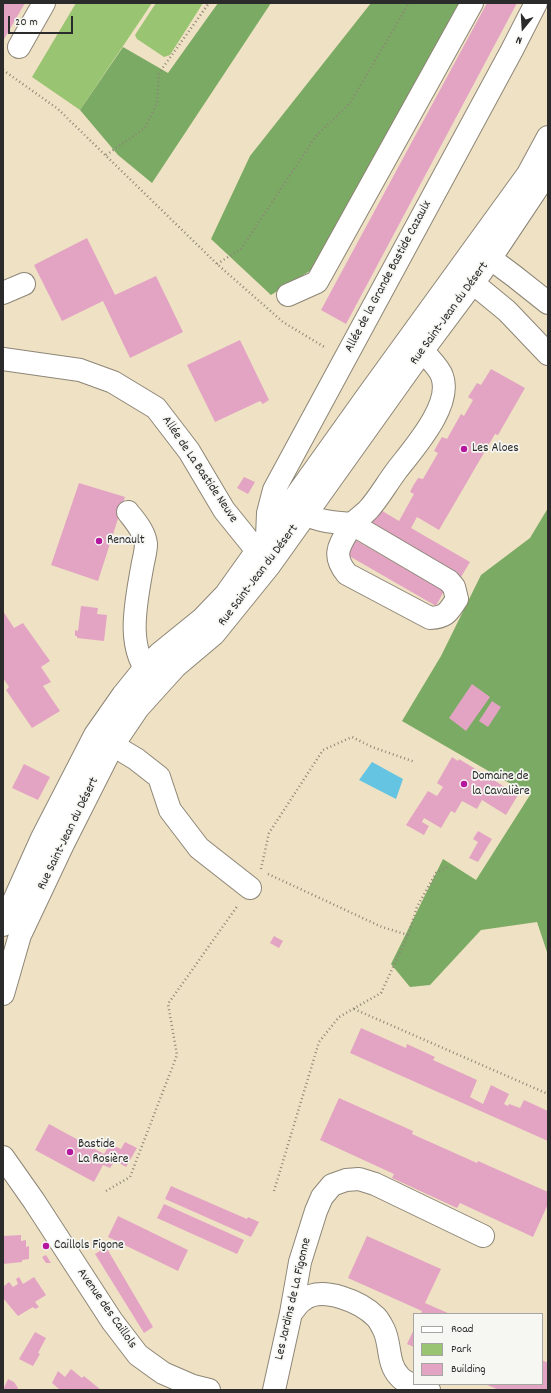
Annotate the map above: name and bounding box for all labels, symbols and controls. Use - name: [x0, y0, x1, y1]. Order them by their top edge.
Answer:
- scale bar: [10, 8, 75, 34]
- north arrow: [503, 8, 543, 48]
- text: 20 m: [15, 14, 38, 31]
- text: N: [514, 31, 524, 48]
- street label: Allée de la Grande Bastide Cazaulx: [342, 198, 436, 356]
- street label: Rue Saint-Jean du Désert: [407, 259, 493, 369]
- street label: Allée de La Bastide Neuve: [157, 414, 241, 526]
- place label: Les Aloes: [472, 441, 519, 457]
- marker: Les Aloes: [459, 444, 469, 454]
- street label: Rue Saint-Jean du Désert: [216, 522, 302, 630]
- place label: Renault: [107, 533, 145, 549]
- marker: Renault: [94, 536, 104, 546]
- place label: Domaine de la Cavalière: [472, 769, 530, 800]
- street label: Rue Saint-Jean du Désert: [35, 775, 103, 893]
- marker: Domaine de la Cavalière: [459, 779, 469, 789]
- place label: Bastide La Rosière: [78, 1137, 129, 1168]
- marker: Bastide La Rosière: [65, 1147, 75, 1157]
- street label: Les Jardins de La Figonne: [272, 1237, 316, 1361]
- place label: Caillols Figone: [54, 1238, 124, 1254]
- marker: Caillols Figone: [41, 1241, 51, 1251]
- street label: Avenue des Caillols: [73, 1266, 139, 1352]
- legend: [413, 1313, 543, 1385]
- text: Road: [451, 1321, 473, 1338]
- text: Park: [451, 1341, 471, 1358]
- text: Building: [451, 1361, 486, 1378]

